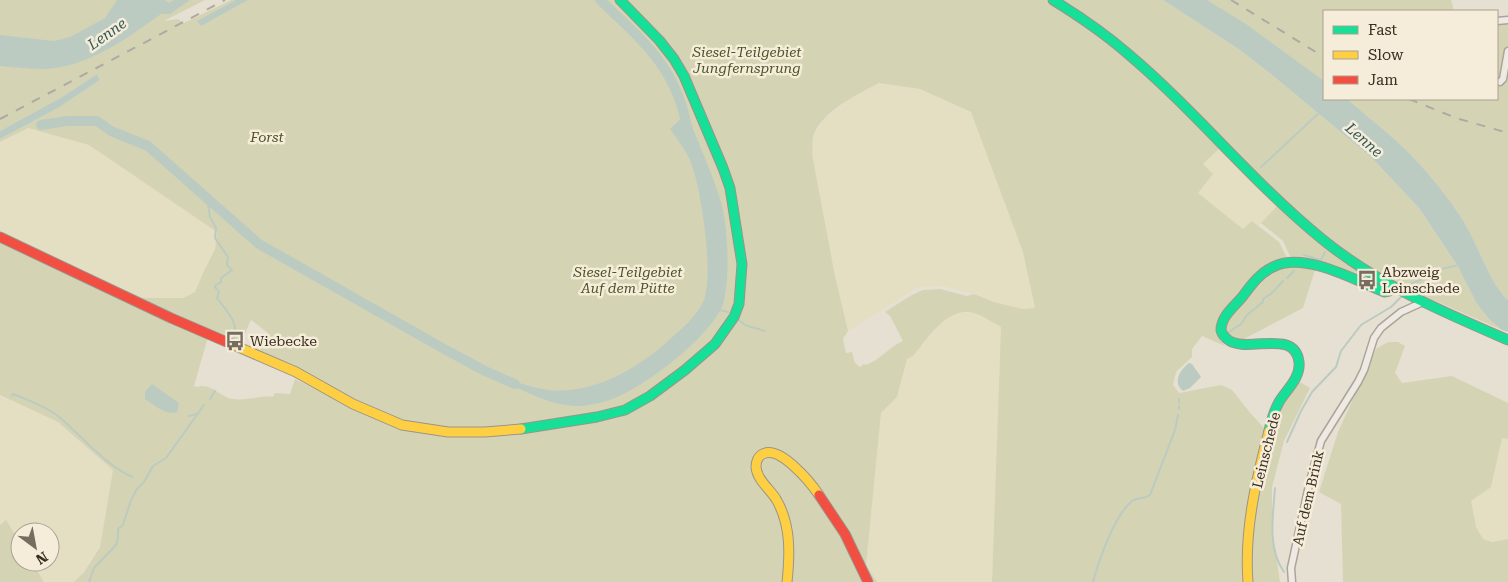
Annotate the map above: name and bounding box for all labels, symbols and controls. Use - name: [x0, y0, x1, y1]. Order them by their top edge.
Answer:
- legend: [1323, 10, 1498, 100]
- water label: Lenne: [83, 14, 130, 54]
- text: Fast: [1368, 21, 1398, 39]
- park label: Siesel-Teilgebiet Jungfernsprung: [692, 44, 802, 76]
- text: Slow: [1368, 46, 1404, 64]
- text: Jam: [1368, 71, 1398, 89]
- water label: Lenne: [1341, 118, 1386, 161]
- park label: Forst: [249, 129, 285, 145]
- park label: Siesel-Teilgebiet Auf dem Pütte: [573, 264, 683, 296]
- place label: Abzweig Leinschede: [1382, 264, 1460, 296]
- bus stop icon: Abzweig Leinschede: [1356, 269, 1378, 291]
- bus stop icon: Wiebecke: [224, 330, 246, 352]
- place label: Wiebecke: [250, 333, 317, 349]
- street label: Leinschede: [1249, 410, 1283, 490]
- street label: Auf dem Brink: [1289, 449, 1327, 547]
- north arrow: [10, 522, 60, 572]
- text: N: [33, 548, 51, 568]

